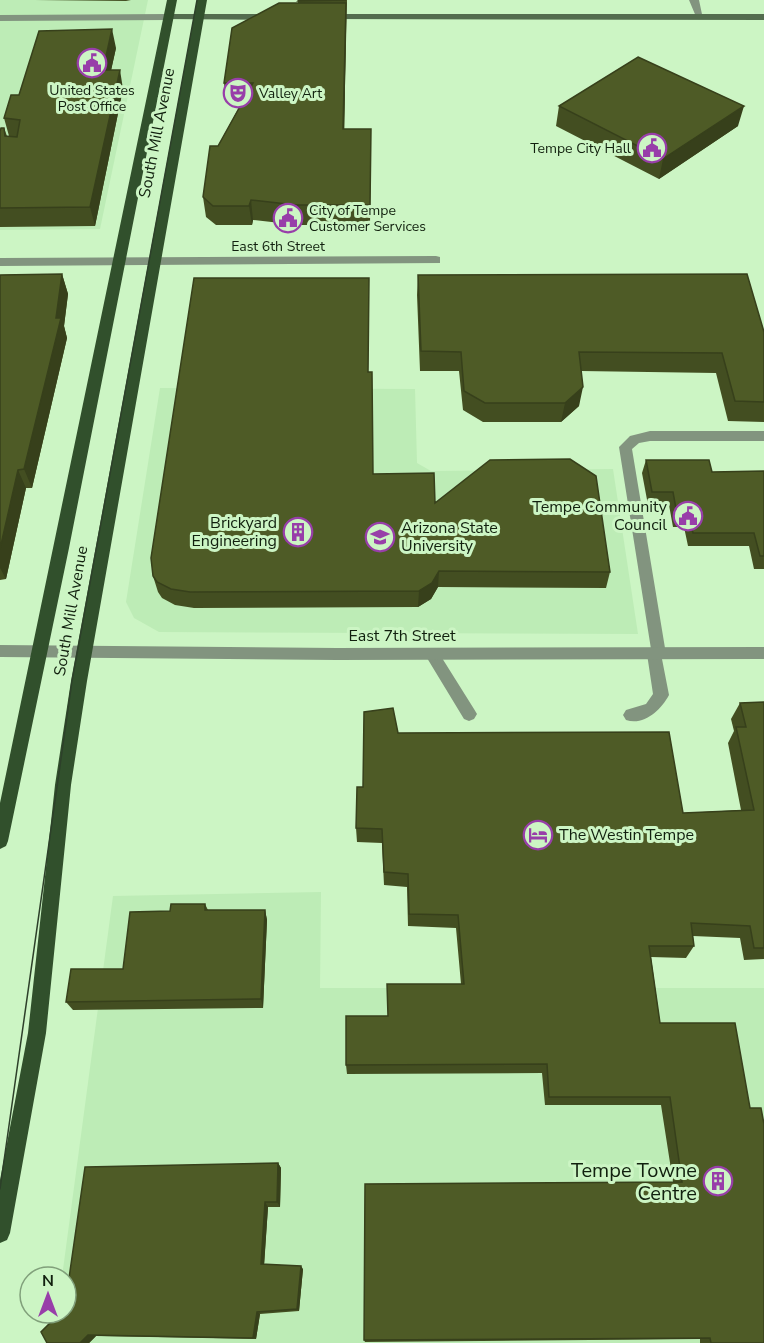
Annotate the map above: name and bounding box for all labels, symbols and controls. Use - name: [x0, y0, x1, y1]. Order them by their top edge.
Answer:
- public building icon: United States Post Office: [76, 47, 108, 79]
- street label: South Mill Avenue: [134, 66, 180, 200]
- theatre icon: Valley Art: [222, 77, 254, 109]
- place label: United States Post Office: [49, 81, 135, 116]
- place label: Valley Art: [258, 84, 322, 103]
- public building icon: Tempe City Hall: [636, 132, 668, 164]
- place label: Tempe City Hall: [530, 139, 632, 158]
- place label: City of Tempe Customer Services: [309, 201, 426, 236]
- public building icon: City of Tempe Customer Services: [272, 202, 304, 234]
- street label: East 6th Street: [231, 237, 325, 256]
- place label: Tempe Community Council: [532, 496, 668, 536]
- public building icon: Tempe Community Council: [672, 500, 704, 532]
- place label: Brickyard Engineering: [191, 512, 277, 552]
- building icon: Brickyard Engineering: [282, 516, 314, 548]
- place label: Arizona State University: [401, 517, 498, 557]
- school or university icon: Arizona State University: [364, 521, 396, 553]
- street label: South Mill Avenue: [49, 544, 93, 678]
- street label: East 7th Street: [348, 625, 456, 647]
- hotel icon: The Westin Tempe: [522, 819, 554, 851]
- place label: The Westin Tempe: [559, 824, 694, 846]
- place label: Tempe Towne Centre: [571, 1157, 697, 1207]
- building icon: Tempe Towne Centre: [702, 1165, 734, 1197]
- north arrow: [18, 1265, 78, 1325]
- text: N: [42, 1270, 54, 1292]

